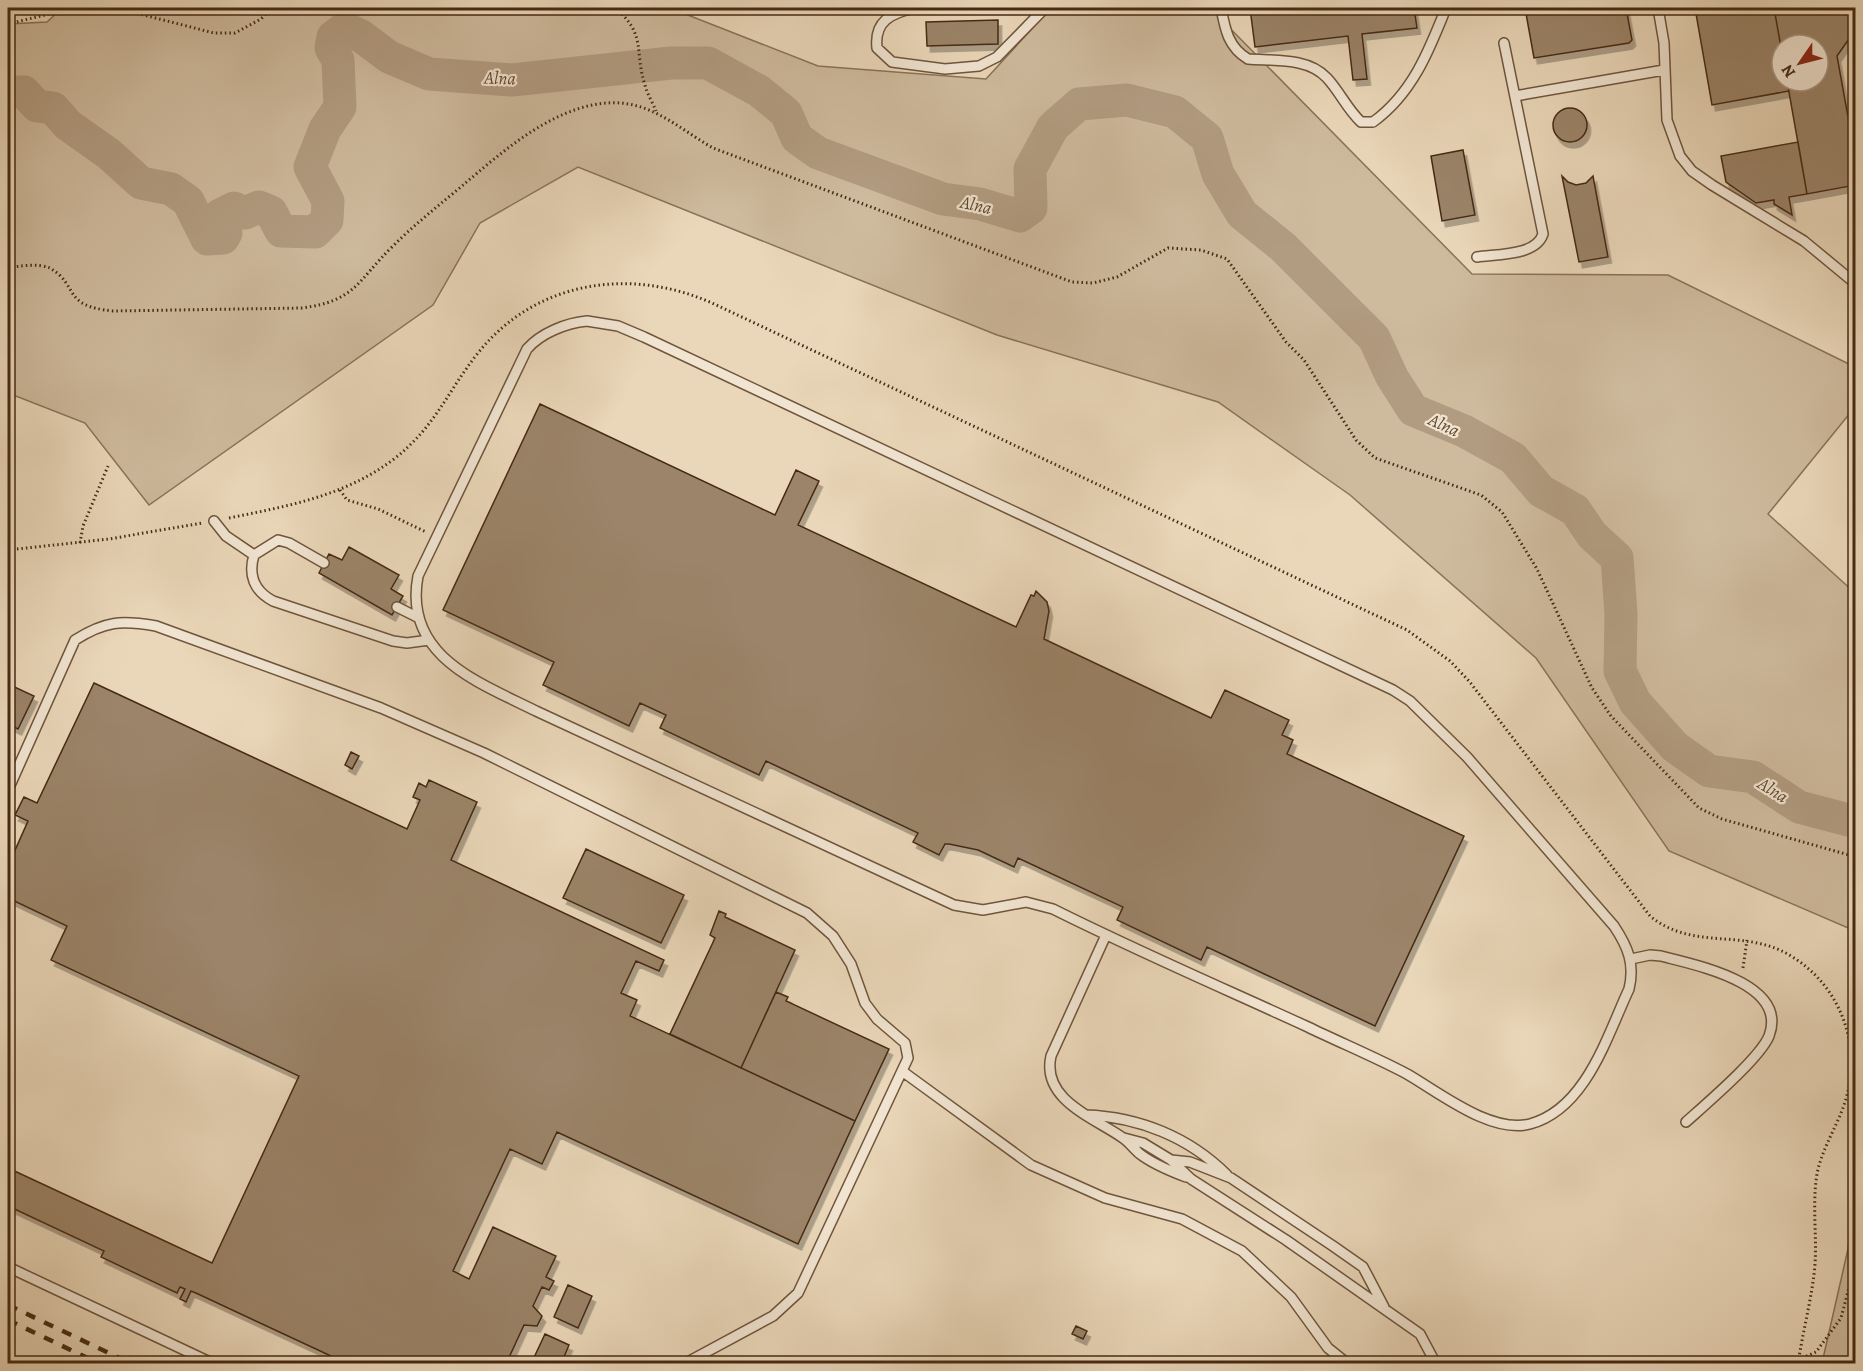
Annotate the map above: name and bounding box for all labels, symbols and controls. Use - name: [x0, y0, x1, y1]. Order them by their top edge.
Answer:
- north arrow: [1770, 33, 1830, 93]
- text: N: [1776, 60, 1801, 82]
- water label: Alna: [483, 65, 516, 91]
- water label: Alna: [957, 190, 994, 220]
- water label: Alna: [1424, 407, 1463, 443]
- water label: Alna: [1752, 771, 1793, 808]

